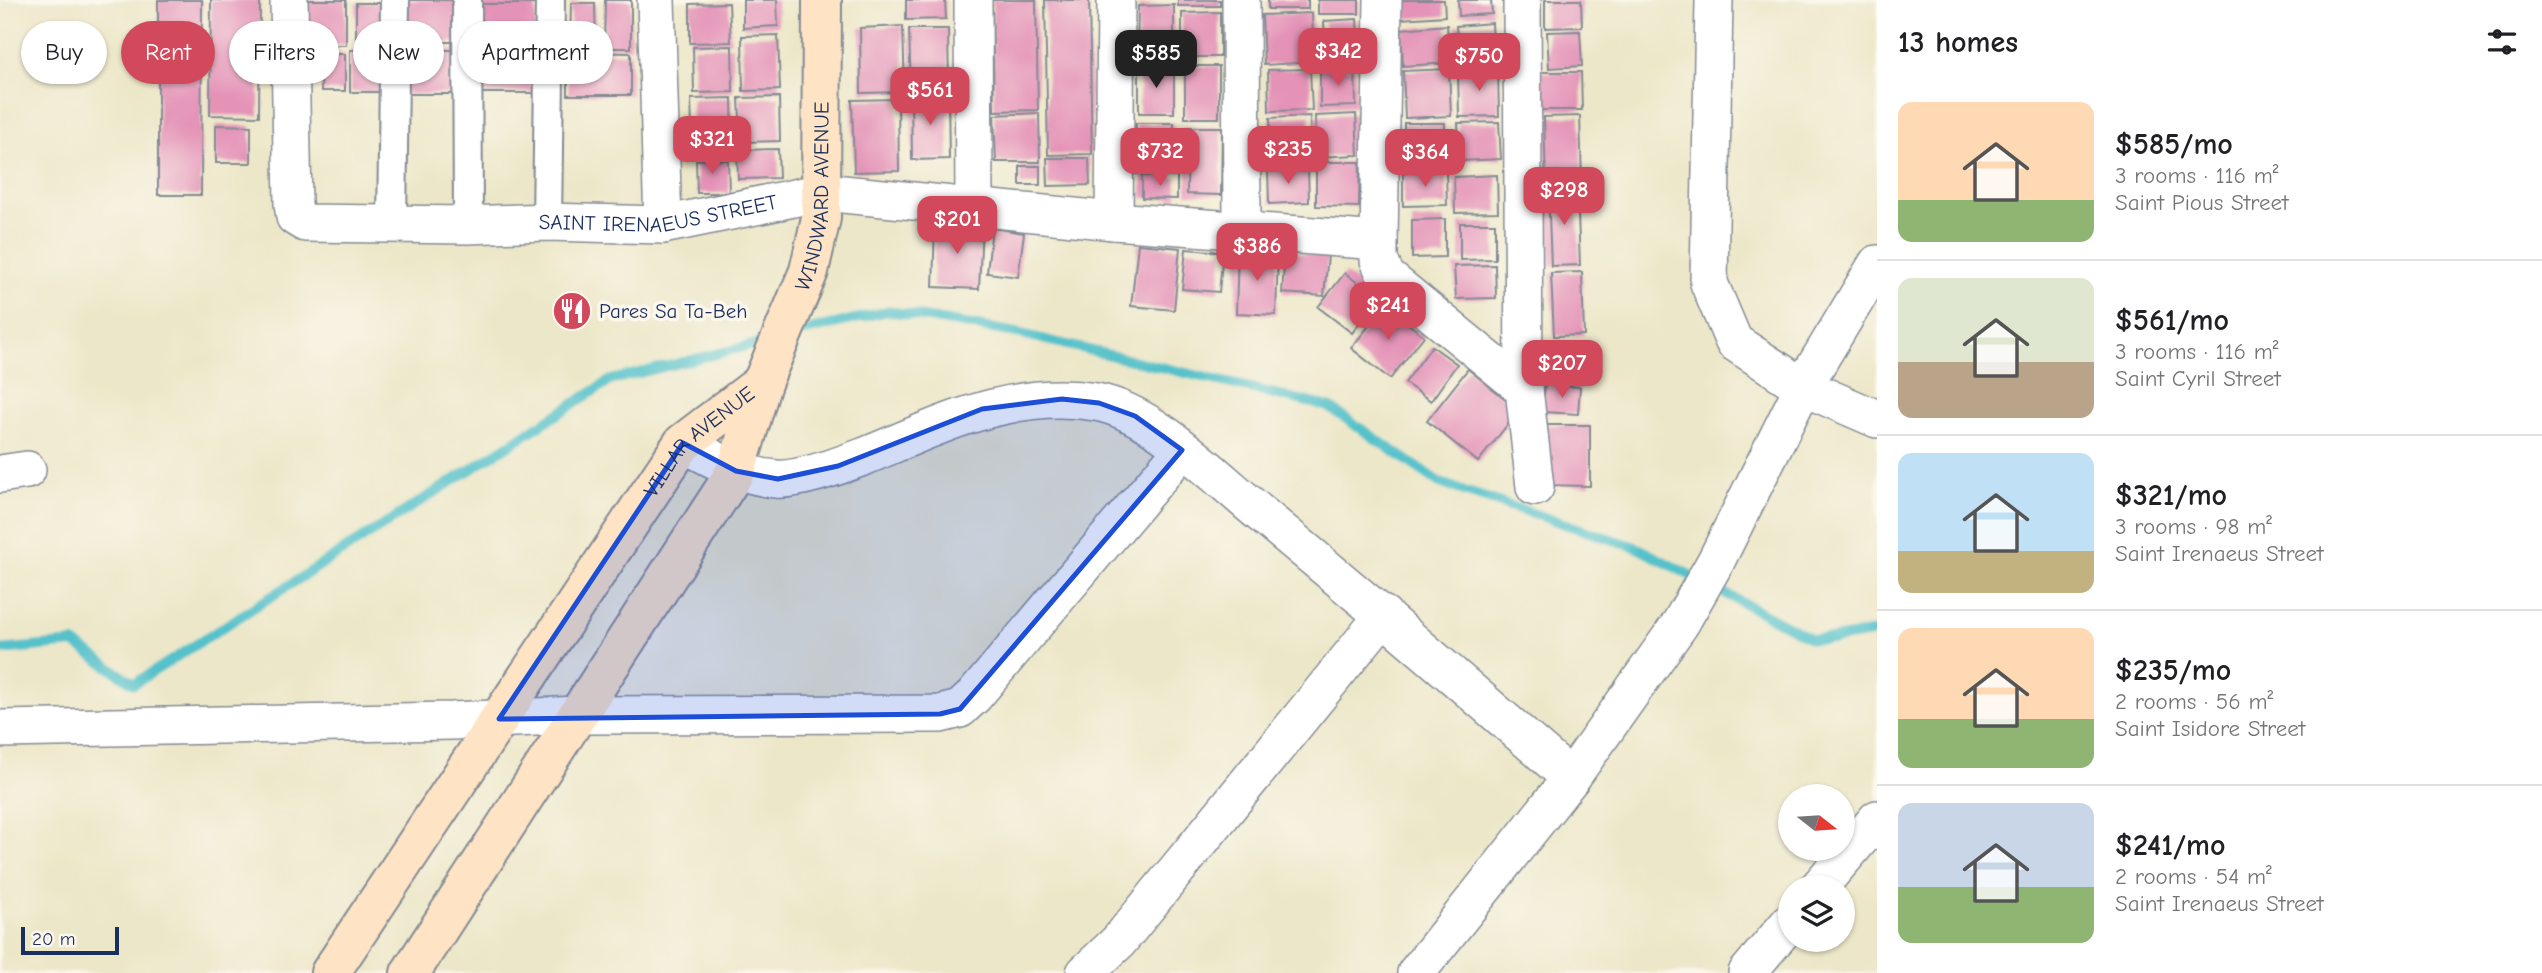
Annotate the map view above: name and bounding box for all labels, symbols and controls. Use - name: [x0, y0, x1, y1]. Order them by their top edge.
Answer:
- chip: Buy: [21, 21, 107, 84]
- chip: Rent: [121, 21, 215, 84]
- chip: Filters: [229, 21, 339, 84]
- chip: New: [353, 21, 444, 84]
- chip: Apartment: [458, 21, 613, 84]
- icon: filters: [2483, 23, 2521, 61]
- text: 13 homes: [1898, 25, 2018, 60]
- pin: $342: [1297, 28, 1379, 88]
- pin: $585: [1115, 31, 1197, 90]
- pin: $750: [1438, 34, 1520, 93]
- text: $342: [1314, 37, 1362, 64]
- text: $585: [1131, 39, 1181, 66]
- text: $750: [1454, 42, 1504, 69]
- pin: $561: [889, 68, 971, 127]
- text: $561: [906, 76, 954, 103]
- street label: WINDWARD AVENUE: [790, 101, 834, 295]
- pin: $321: [671, 116, 753, 176]
- text: $321: [689, 125, 735, 152]
- pin: $235: [1247, 127, 1329, 186]
- text: $585/mo: [2115, 127, 2233, 162]
- pin: $732: [1119, 128, 1201, 188]
- pin: $364: [1384, 130, 1466, 189]
- icon: home: [1954, 130, 2038, 214]
- text: $235: [1264, 135, 1312, 162]
- text: $732: [1137, 137, 1184, 164]
- text: $364: [1401, 138, 1449, 165]
- text: 3 rooms · 116 m²: [2115, 162, 2279, 189]
- pin: $298: [1523, 168, 1605, 227]
- text: $298: [1539, 176, 1589, 203]
- text: Saint Pious Street: [2115, 189, 2289, 216]
- street label: SAINT IRENAEUS STREET: [538, 190, 779, 237]
- pin: $201: [916, 196, 998, 256]
- text: $201: [933, 205, 981, 232]
- pin: $386: [1216, 224, 1298, 283]
- text: $386: [1233, 232, 1282, 259]
- pin: $241: [1347, 282, 1429, 342]
- restaurant icon: Pares Sa Ta-Beh: [551, 290, 593, 332]
- text: $241: [1366, 291, 1410, 318]
- place label: Pares Sa Ta-Beh: [599, 299, 747, 323]
- text: $561/mo: [2115, 303, 2229, 338]
- icon: home: [1954, 306, 2038, 390]
- text: 3 rooms · 116 m²: [2115, 338, 2279, 365]
- pin: $207: [1521, 340, 1603, 400]
- text: $207: [1538, 349, 1586, 376]
- text: Saint Cyril Street: [2115, 365, 2281, 392]
- street label: VILLAR AVENUE: [639, 381, 759, 501]
- text: $321/mo: [2115, 478, 2227, 513]
- icon: home: [1954, 481, 2038, 565]
- text: 3 rooms · 98 m²: [2115, 513, 2272, 540]
- text: Saint Irenaeus Street: [2115, 540, 2324, 567]
- text: $235/mo: [2115, 653, 2231, 688]
- icon: home: [1954, 656, 2038, 740]
- text: 2 rooms · 56 m²: [2115, 688, 2273, 715]
- text: Saint Isidore Street: [2115, 715, 2305, 742]
- north arrow: [1778, 784, 1855, 861]
- map controls: [1778, 784, 1855, 952]
- text: $241/mo: [2115, 828, 2226, 863]
- icon: home: [1954, 831, 2038, 915]
- text: 2 rooms · 54 m²: [2115, 863, 2272, 890]
- button: layers: [1778, 875, 1855, 952]
- text: Saint Irenaeus Street: [2115, 890, 2324, 917]
- scale bar: [21, 924, 119, 956]
- text: 20 m: [32, 928, 76, 950]

